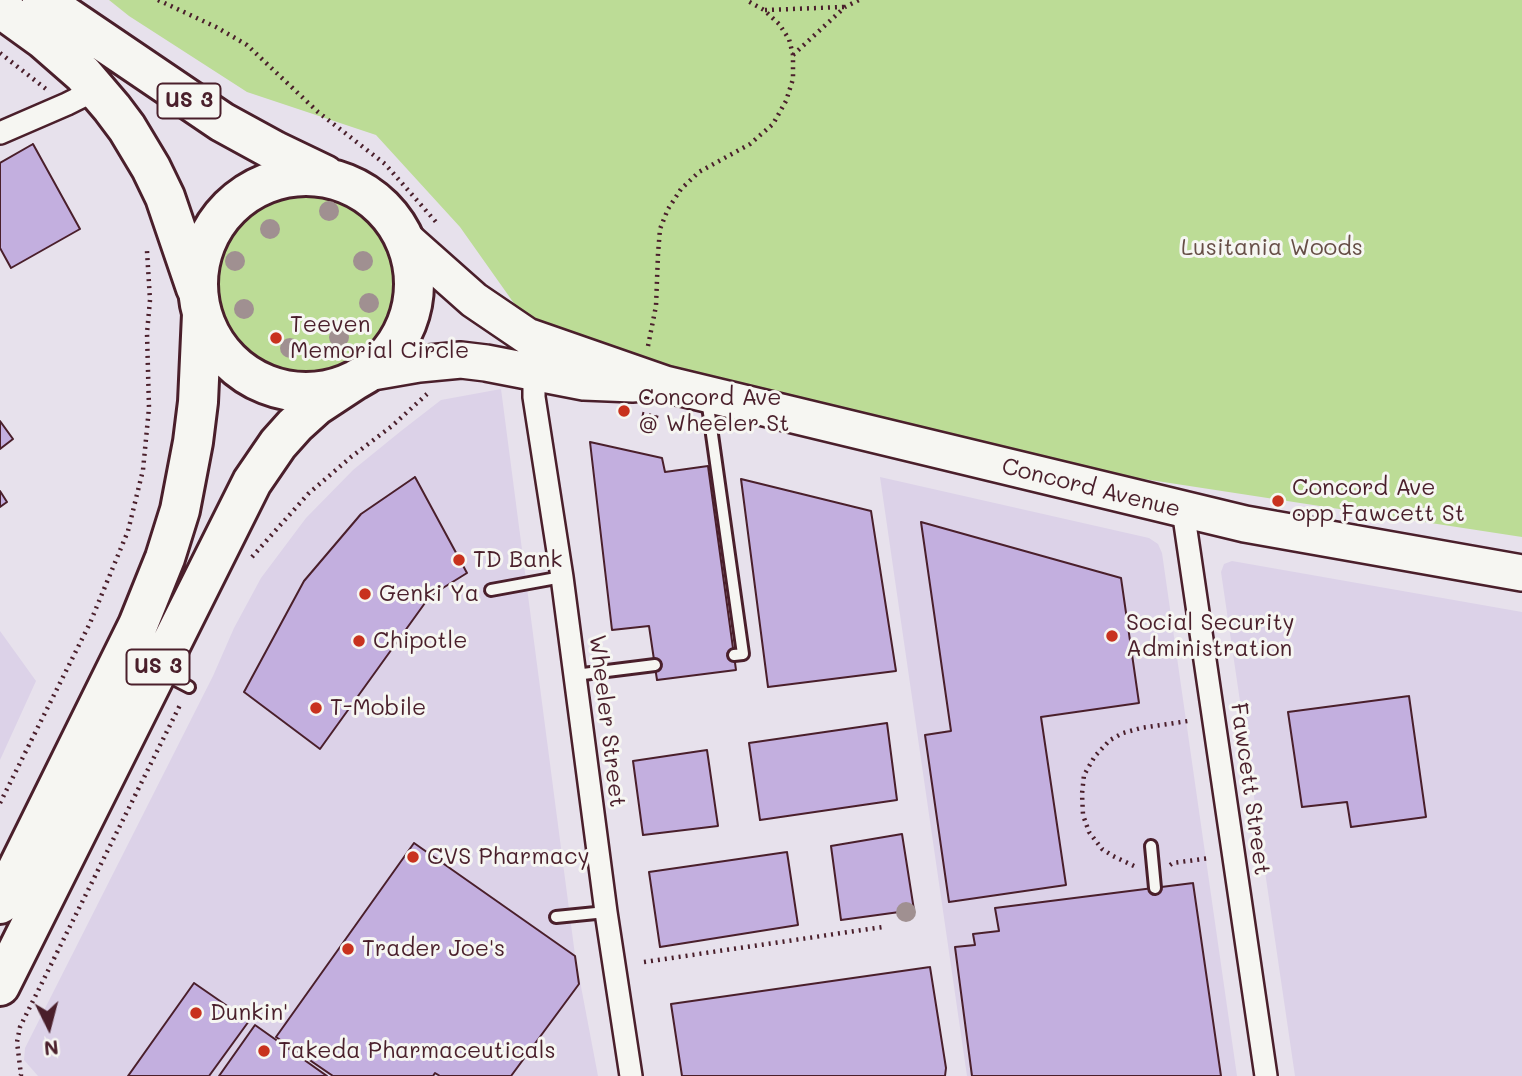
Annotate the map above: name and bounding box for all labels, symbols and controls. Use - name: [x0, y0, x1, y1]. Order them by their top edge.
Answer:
- road number: US 3: [158, 84, 220, 119]
- park label: Lusitania Woods: [1181, 234, 1363, 262]
- place label: Teeven Memorial Circle: [290, 311, 469, 365]
- marker: Teeven Memorial Circle: [268, 330, 284, 346]
- place label: Concord Ave @ Wheeler St: [638, 384, 789, 438]
- marker: Concord Ave @ Wheeler St: [616, 403, 632, 419]
- street label: Concord Avenue: [999, 452, 1183, 524]
- place label: Concord Ave opp Fawcett St: [1292, 474, 1465, 528]
- marker: Concord Ave opp Fawcett St: [1270, 493, 1286, 509]
- place label: TD Bank: [473, 546, 563, 574]
- marker: TD Bank: [451, 552, 467, 568]
- place label: Genki Ya: [379, 580, 479, 608]
- marker: Genki Ya: [357, 586, 373, 602]
- place label: Social Security Administration: [1126, 609, 1295, 663]
- place label: Chipotle: [373, 627, 467, 655]
- marker: Social Security Administration: [1104, 628, 1120, 644]
- marker: Chipotle: [351, 633, 367, 649]
- street label: Wheeler Street: [583, 633, 631, 809]
- road number: US 3: [127, 650, 190, 684]
- place label: T-Mobile: [330, 694, 426, 722]
- marker: T-Mobile: [308, 700, 324, 716]
- street label: Fawcett Street: [1224, 701, 1276, 877]
- place label: CVS Pharmacy: [427, 843, 590, 871]
- marker: CVS Pharmacy: [405, 849, 421, 865]
- place label: Trader Joe's: [362, 935, 505, 963]
- marker: Trader Joe's: [340, 941, 356, 957]
- north arrow: [14, 992, 84, 1062]
- place label: Dunkin': [210, 999, 288, 1027]
- marker: Dunkin': [188, 1005, 204, 1021]
- text: N: [43, 1035, 60, 1062]
- place label: Takeda Pharmaceuticals: [278, 1037, 556, 1065]
- marker: Takeda Pharmaceuticals: [256, 1043, 272, 1059]

